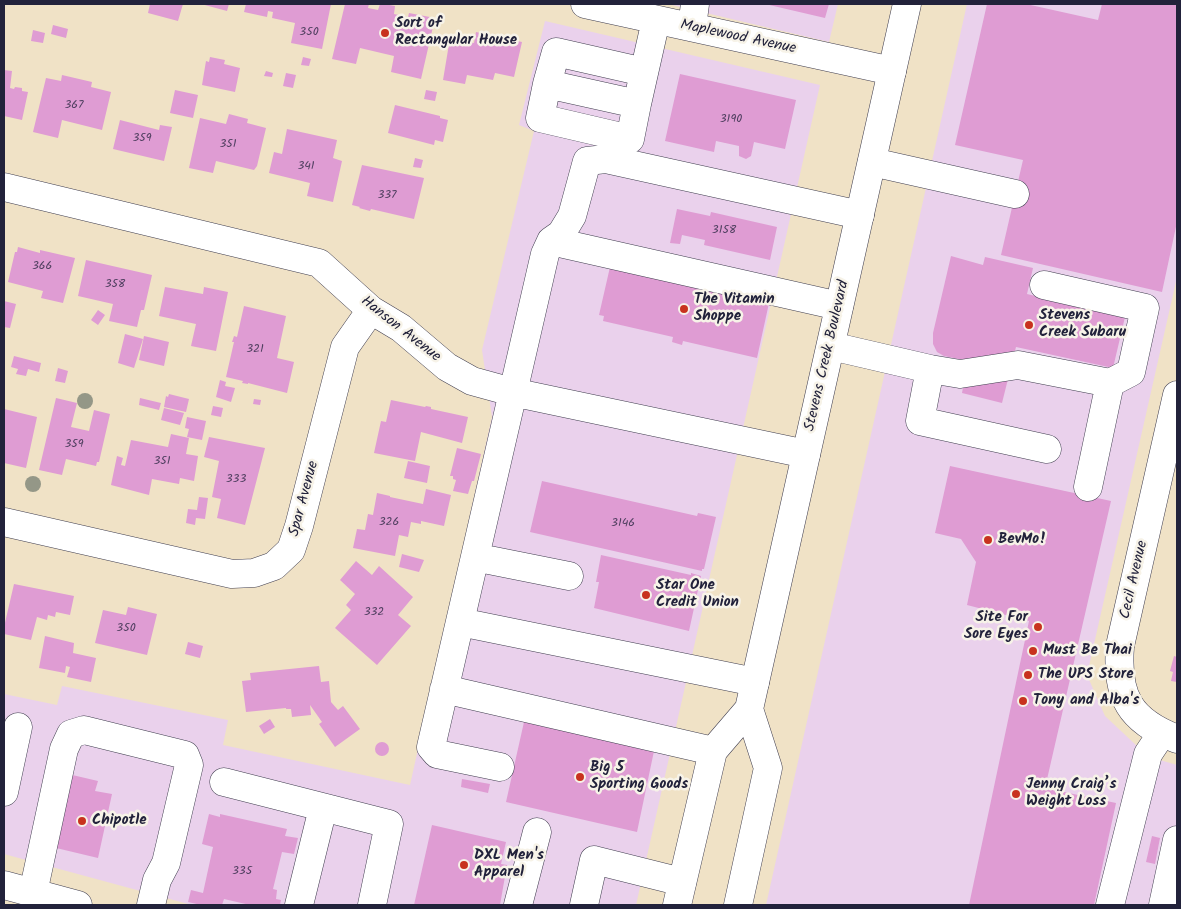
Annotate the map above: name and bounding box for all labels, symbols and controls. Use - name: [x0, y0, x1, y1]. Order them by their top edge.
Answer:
- place label: Sort of Rectangular House: [395, 15, 517, 50]
- street label: Maplewood Avenue: [679, 17, 797, 59]
- house number: 350: [299, 26, 319, 40]
- marker: Sort of Rectangular House: [379, 27, 391, 39]
- house number: 367: [64, 99, 84, 113]
- house number: 3190: [720, 113, 742, 127]
- house number: 359: [132, 132, 152, 146]
- house number: 351: [219, 138, 237, 152]
- house number: 341: [297, 160, 315, 174]
- house number: 337: [377, 189, 397, 203]
- house number: 3158: [712, 224, 736, 238]
- house number: 366: [32, 260, 52, 274]
- house number: 358: [105, 278, 125, 292]
- street label: Stevens Creek Boulevard: [802, 279, 854, 433]
- place label: The Vitamin Shoppe: [694, 291, 774, 326]
- street label: Hanson Avenue: [356, 293, 444, 367]
- marker: The Vitamin Shoppe: [678, 303, 690, 315]
- place label: Stevens Creek Subaru: [1039, 307, 1126, 342]
- marker: Stevens Creek Subaru: [1023, 319, 1035, 331]
- house number: 321: [246, 343, 264, 357]
- house number: 359: [64, 438, 84, 452]
- house number: 351: [153, 455, 171, 469]
- street label: Spar Avenue: [286, 459, 324, 539]
- house number: 333: [226, 473, 246, 487]
- house number: 326: [379, 516, 399, 530]
- house number: 3146: [611, 517, 635, 531]
- place label: BevMo!: [998, 531, 1046, 549]
- marker: BevMo!: [982, 534, 994, 546]
- street label: Cecil Avenue: [1117, 539, 1153, 621]
- place label: Star One Credit Union: [656, 577, 739, 612]
- marker: Star One Credit Union: [640, 589, 652, 601]
- house number: 332: [364, 606, 384, 620]
- place label: Site For Sore Eyes: [964, 609, 1028, 644]
- marker: Site For Sore Eyes: [1032, 621, 1044, 633]
- house number: 350: [116, 622, 136, 636]
- place label: Must Be Thai: [1043, 642, 1132, 660]
- marker: Must Be Thai: [1027, 645, 1039, 657]
- place label: The UPS Store: [1038, 666, 1134, 684]
- marker: The UPS Store: [1022, 669, 1034, 681]
- place label: Tony and Alba's: [1033, 692, 1140, 710]
- marker: Tony and Alba's: [1017, 695, 1029, 707]
- place label: Big 5 Sporting Goods: [590, 759, 688, 794]
- marker: Big 5 Sporting Goods: [574, 771, 586, 783]
- place label: Jenny Craig’s Weight Loss: [1026, 776, 1117, 811]
- marker: Jenny Craig’s Weight Loss: [1010, 788, 1022, 800]
- place label: Chipotle: [92, 812, 147, 830]
- marker: Chipotle: [76, 815, 88, 827]
- place label: DXL Men's Apparel: [474, 847, 544, 882]
- marker: DXL Men's Apparel: [458, 859, 470, 871]
- house number: 335: [232, 865, 252, 879]

